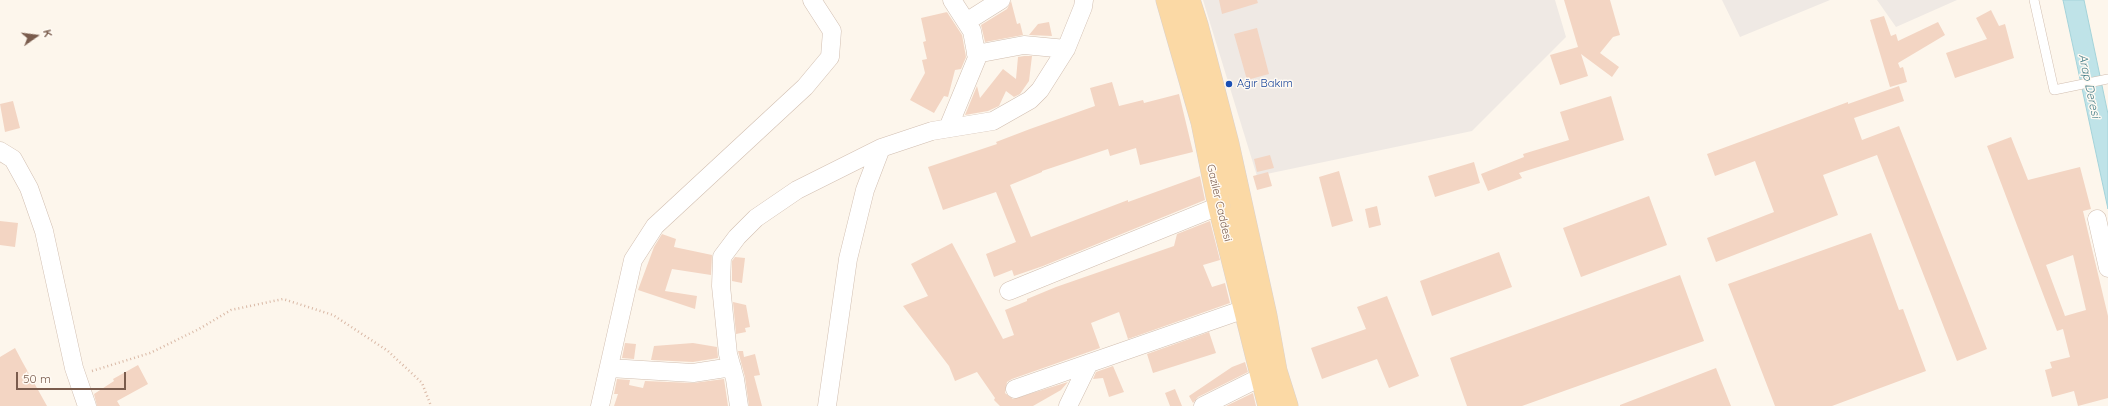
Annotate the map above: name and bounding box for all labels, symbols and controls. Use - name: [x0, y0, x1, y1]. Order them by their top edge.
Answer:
- north arrow: [16, 16, 56, 56]
- text: K: [40, 28, 55, 38]
- water label: Arap Deresi: [2075, 53, 2103, 119]
- place label: Ağır Bakım: [1237, 77, 1293, 91]
- marker: Ağır Bakım: [1224, 79, 1234, 89]
- street label: Gaziler Caddesi: [1204, 163, 1234, 243]
- scale bar: [18, 364, 128, 390]
- text: 50 m: [23, 371, 51, 386]

